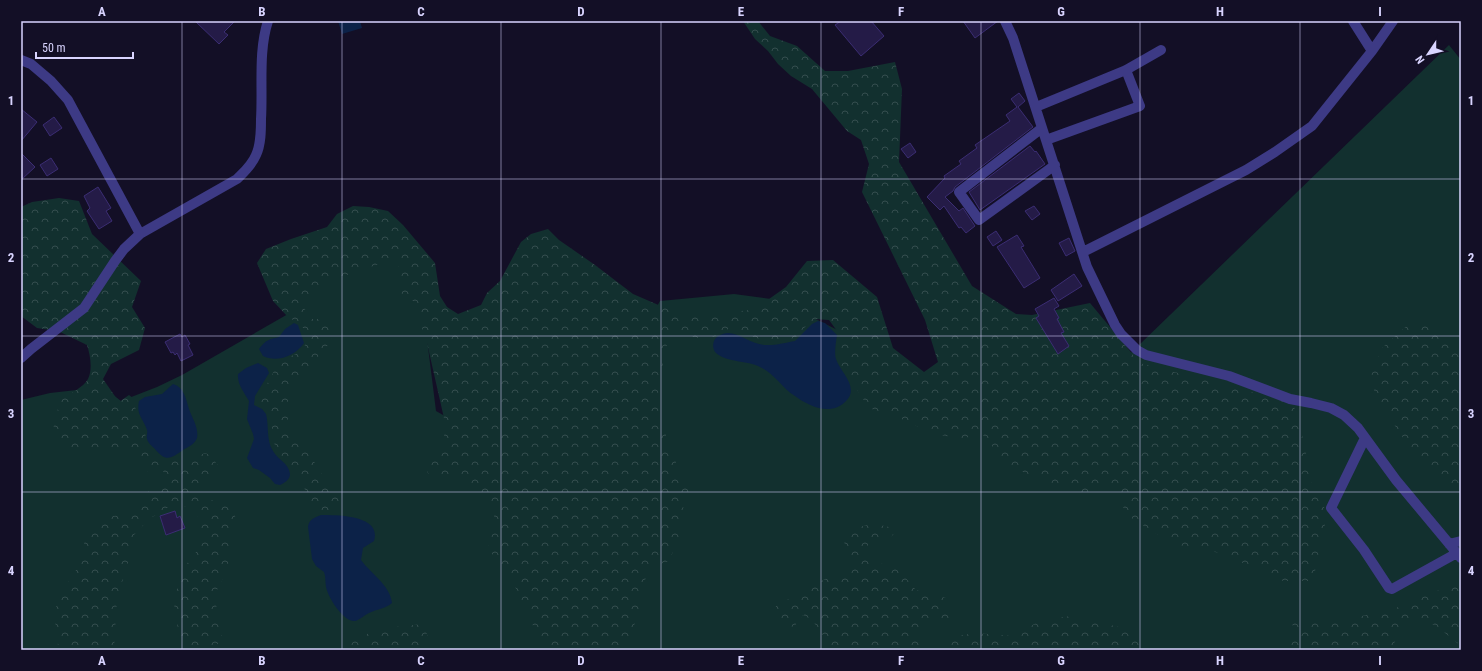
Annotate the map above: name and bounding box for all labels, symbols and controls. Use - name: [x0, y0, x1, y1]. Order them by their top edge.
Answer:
- text: A: [98, 4, 106, 19]
- text: B: [258, 4, 266, 19]
- text: C: [417, 4, 425, 19]
- text: D: [577, 4, 585, 19]
- text: E: [738, 4, 745, 19]
- text: F: [898, 4, 904, 19]
- text: G: [1057, 4, 1065, 19]
- text: H: [1216, 4, 1224, 19]
- text: I: [1378, 4, 1382, 19]
- scale bar: [36, 34, 133, 60]
- north arrow: [1408, 34, 1448, 74]
- text: 50 m: [42, 41, 66, 55]
- text: N: [1413, 53, 1427, 66]
- text: 1: [8, 93, 14, 108]
- text: 1: [1468, 93, 1474, 108]
- text: 2: [8, 250, 15, 265]
- text: 2: [1468, 250, 1475, 265]
- text: 3: [8, 406, 14, 421]
- text: 3: [1468, 406, 1474, 421]
- text: 4: [8, 563, 15, 578]
- text: 4: [1468, 563, 1475, 578]
- text: A: [98, 653, 106, 668]
- text: B: [258, 653, 266, 668]
- text: C: [417, 653, 425, 668]
- text: D: [577, 653, 585, 668]
- text: E: [738, 653, 745, 668]
- text: F: [898, 653, 904, 668]
- text: G: [1057, 653, 1065, 668]
- text: H: [1216, 653, 1224, 668]
- text: I: [1378, 653, 1382, 668]

